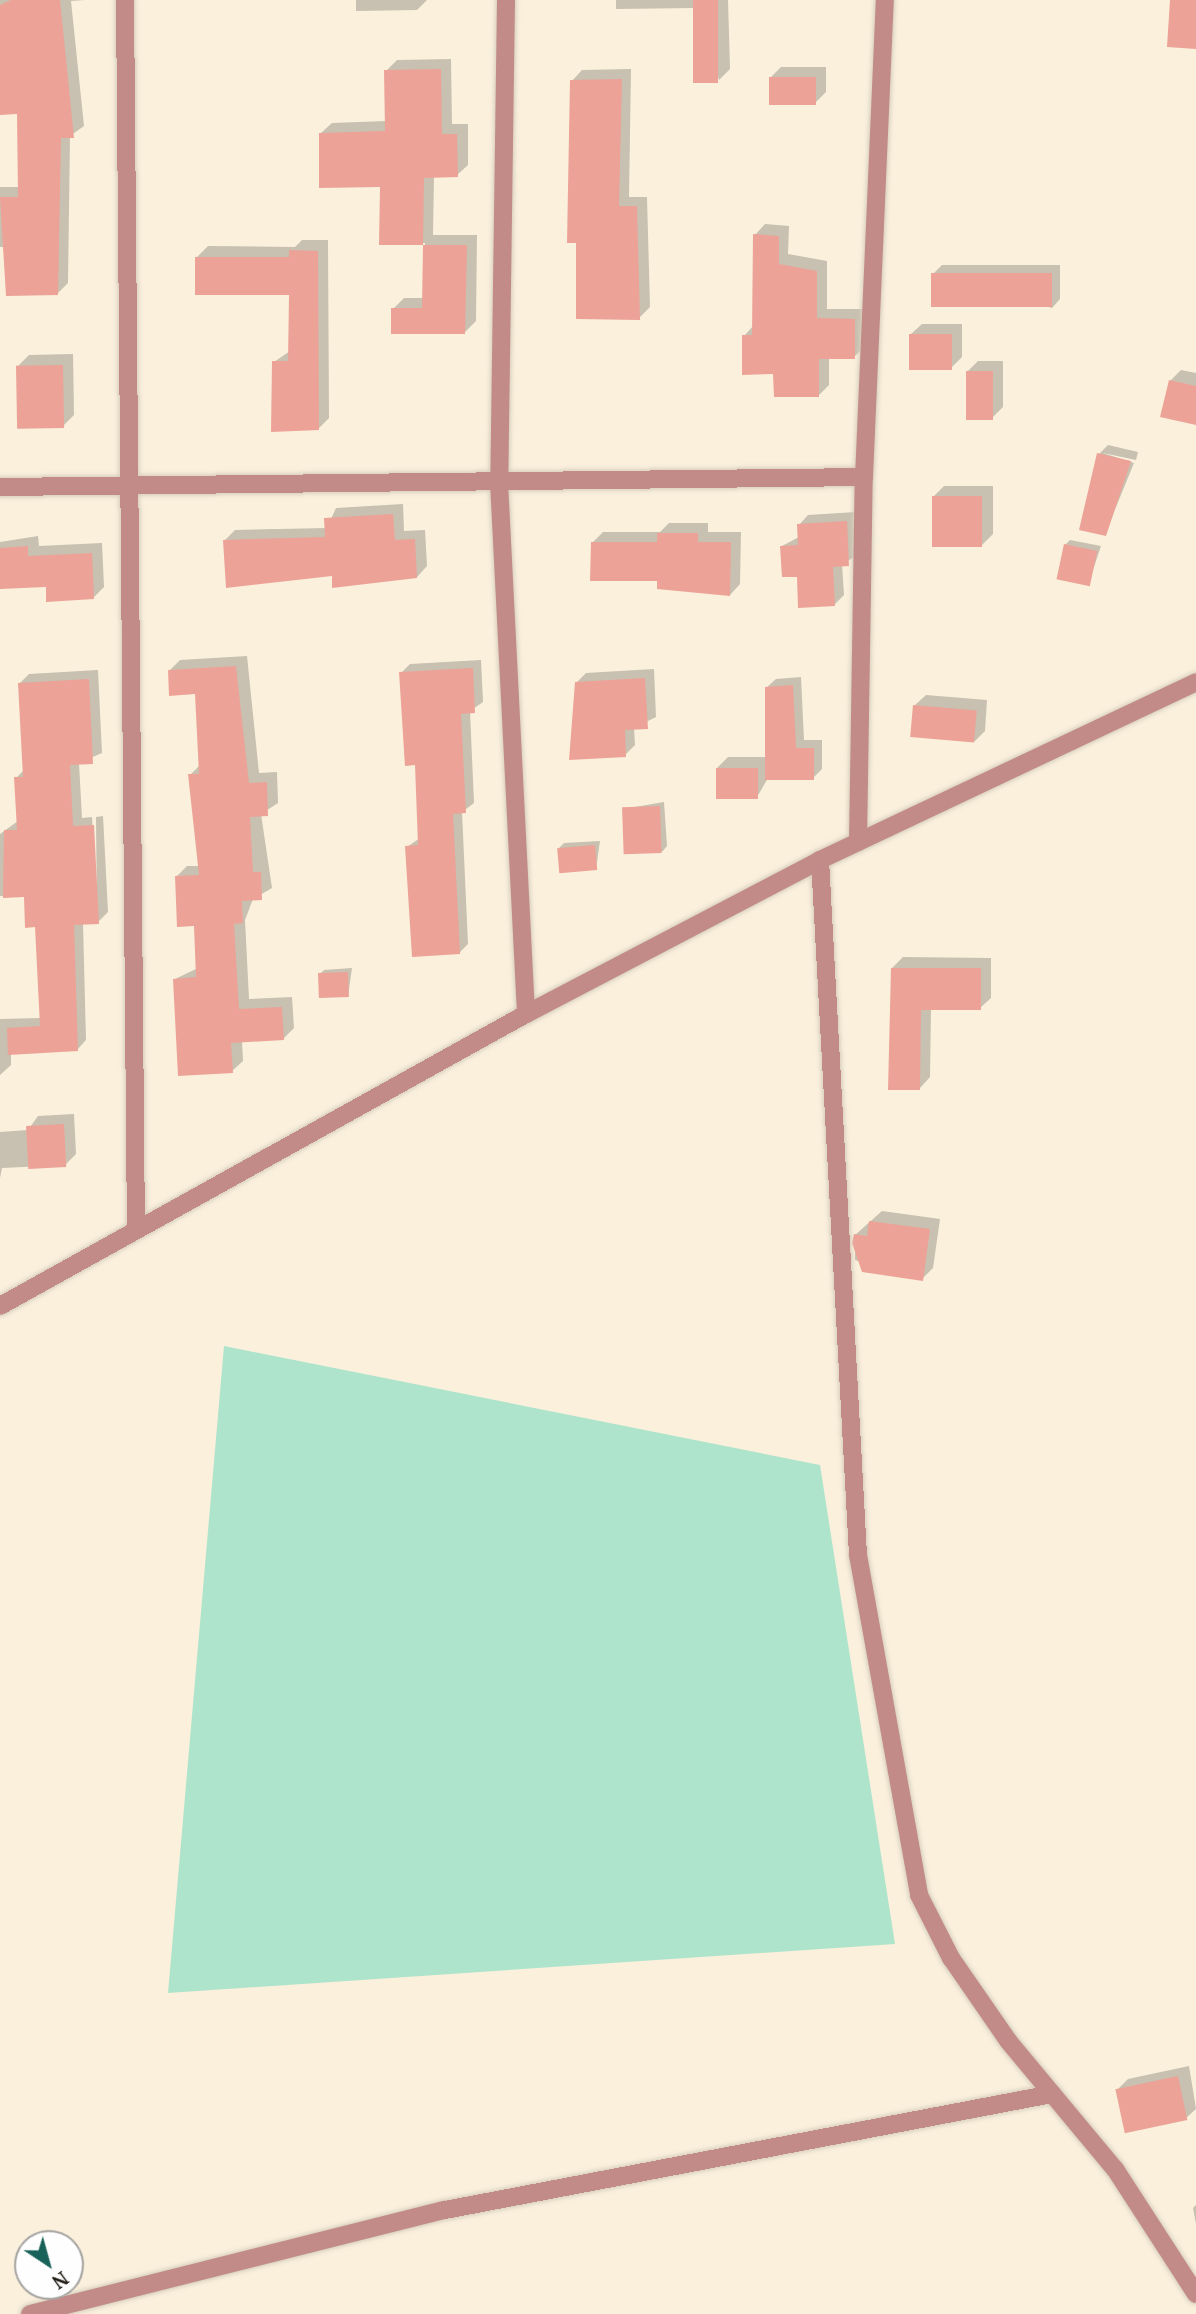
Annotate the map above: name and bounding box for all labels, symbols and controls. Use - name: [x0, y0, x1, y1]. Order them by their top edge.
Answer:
- north arrow: [14, 2230, 84, 2300]
- text: N: [47, 2266, 74, 2295]

